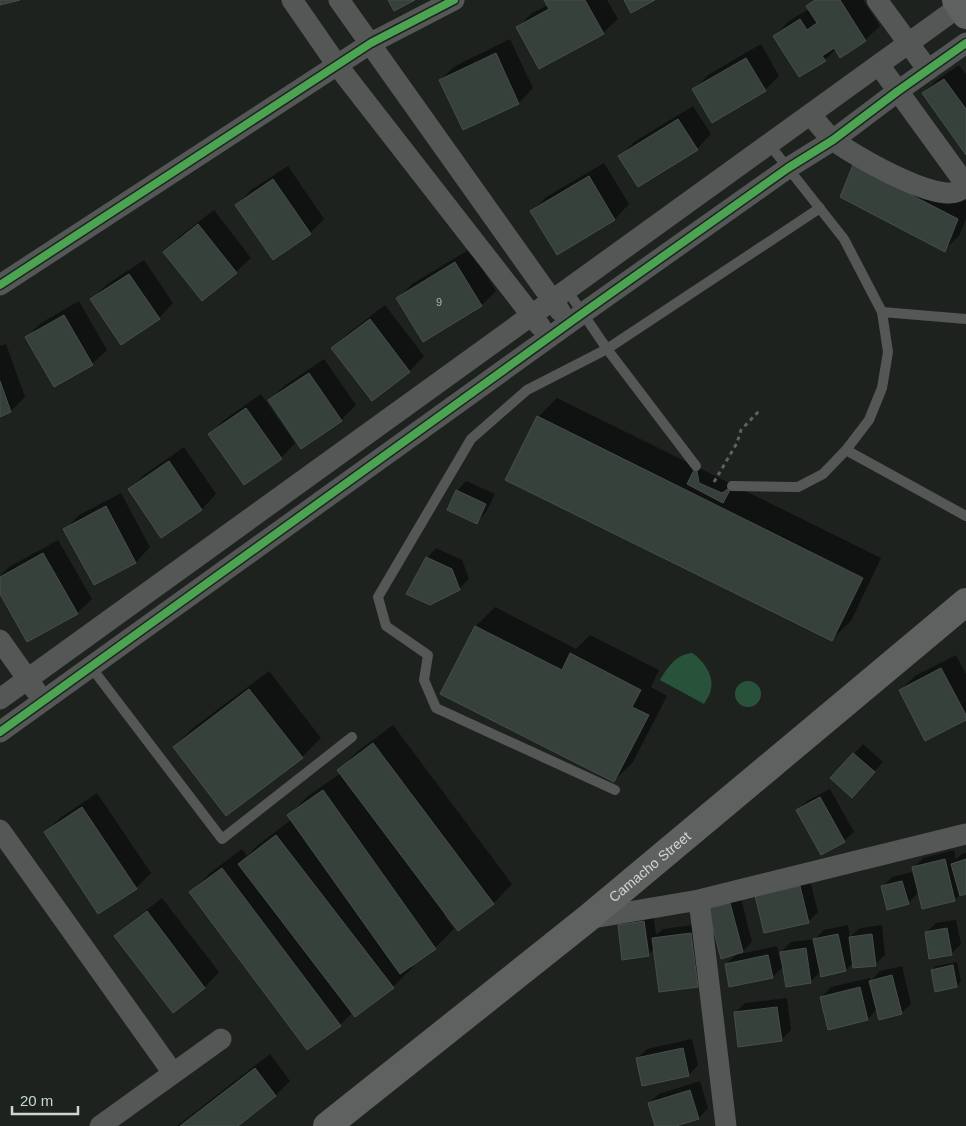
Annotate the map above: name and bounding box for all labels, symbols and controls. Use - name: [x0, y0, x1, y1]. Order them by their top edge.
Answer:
- house number: 9: [436, 296, 442, 308]
- street label: Camacho Street: [606, 828, 694, 905]
- scale bar: [12, 1084, 79, 1116]
- text: 20 m: [20, 1092, 53, 1109]

